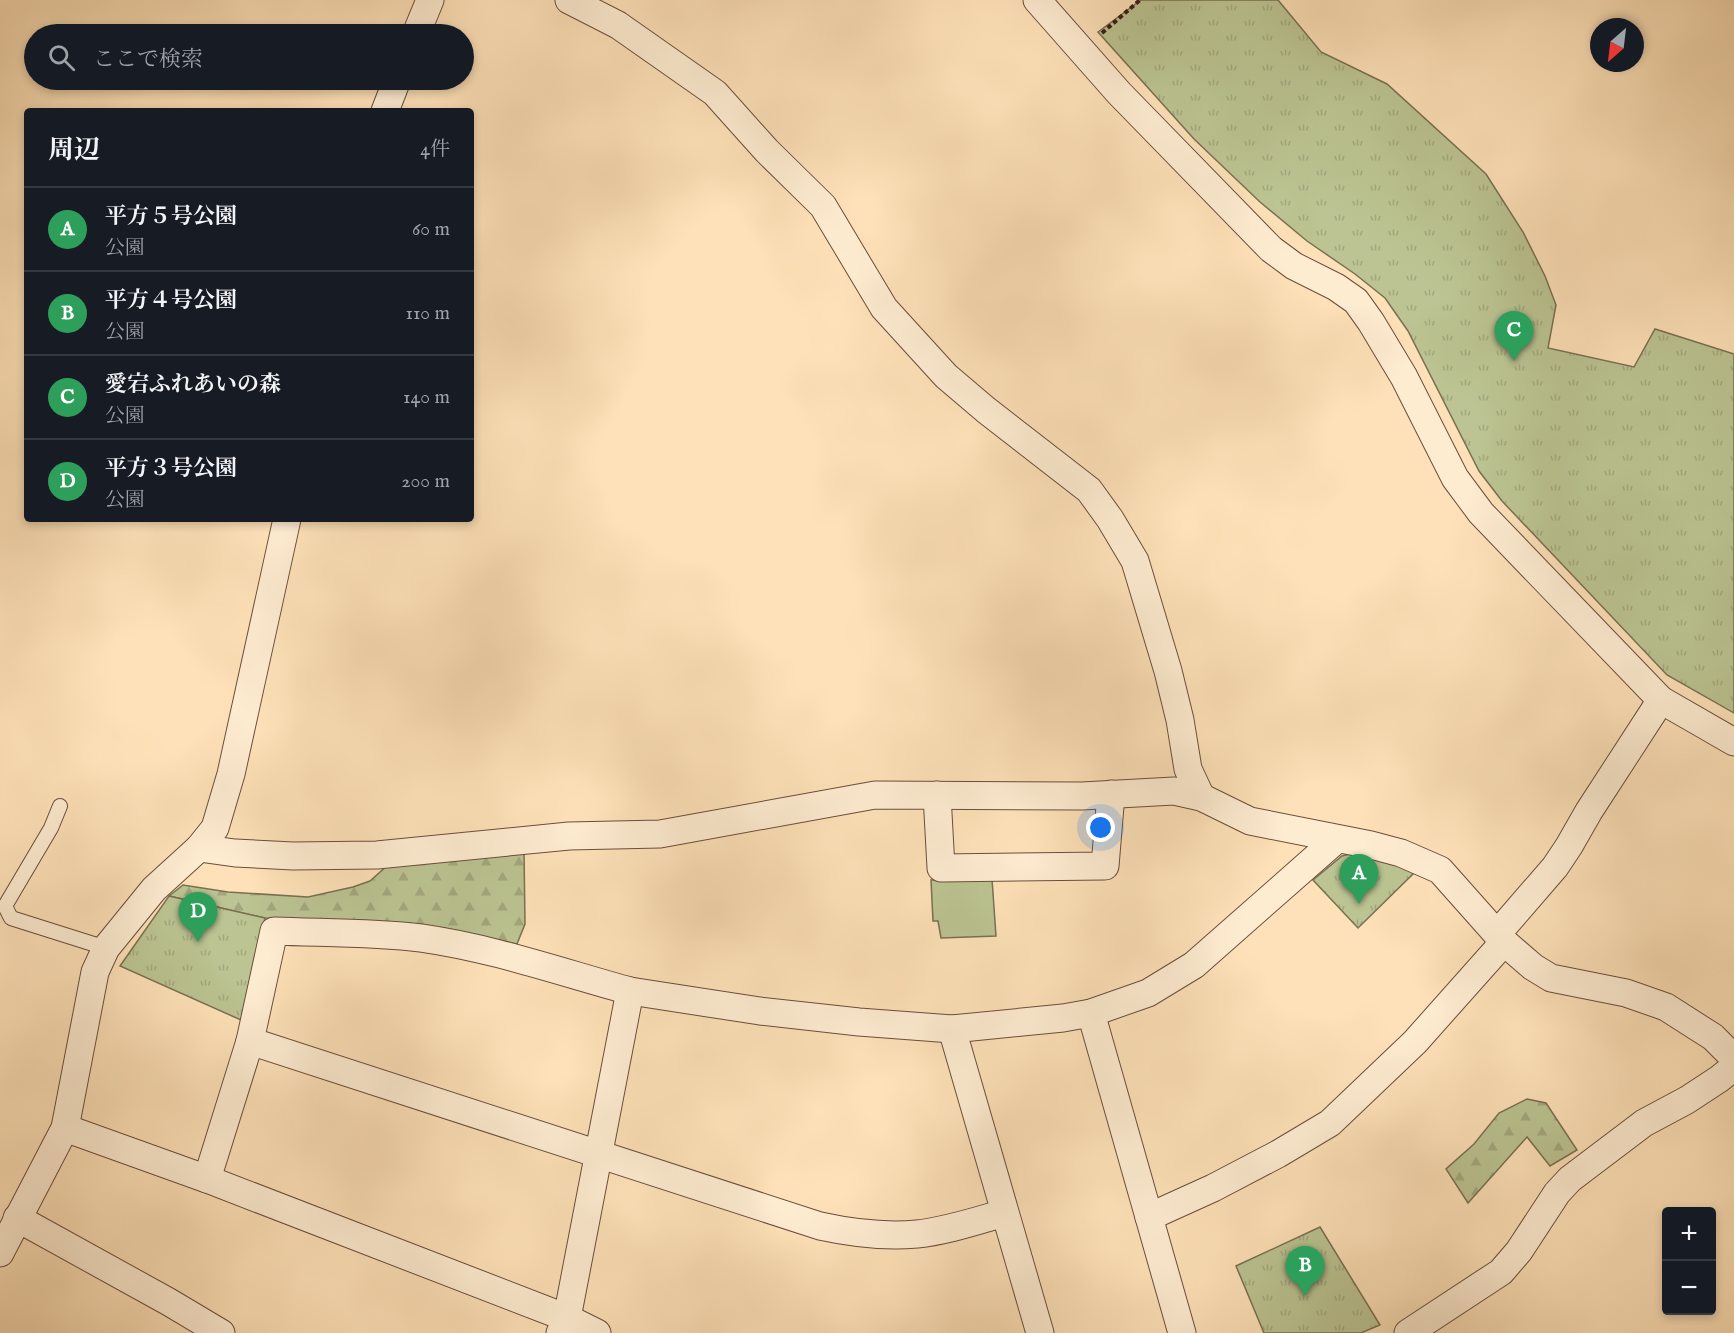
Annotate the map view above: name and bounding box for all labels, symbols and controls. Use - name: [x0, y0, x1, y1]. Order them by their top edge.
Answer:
- north arrow: [1590, 18, 1644, 72]
- search box: [24, 24, 474, 90]
- icon: search: [45, 41, 78, 74]
- text: ここで検索: [93, 46, 203, 74]
- text: 周辺: [48, 134, 100, 167]
- text: 4件: [420, 137, 450, 162]
- text: 平方５号公園: [105, 203, 237, 231]
- text: A: [61, 217, 74, 242]
- text: 60 m: [412, 217, 450, 242]
- text: 公園: [105, 236, 145, 261]
- text: 平方４号公園: [105, 287, 237, 315]
- text: B: [61, 301, 74, 326]
- text: 110 m: [406, 301, 450, 326]
- pin: C: [1494, 312, 1534, 361]
- text: 公園: [105, 320, 145, 345]
- text: 愛宕ふれあいの森: [105, 371, 281, 399]
- text: C: [60, 385, 75, 410]
- text: 140 m: [403, 385, 450, 410]
- text: 公園: [105, 404, 145, 429]
- text: 平方３号公園: [105, 455, 237, 483]
- text: D: [59, 469, 76, 494]
- text: 200 m: [401, 469, 450, 494]
- text: 公園: [105, 488, 145, 513]
- your location: [1086, 813, 1115, 842]
- pin: A: [1340, 854, 1378, 904]
- pin: D: [178, 892, 218, 942]
- map controls: [1662, 1207, 1716, 1315]
- button: +: [1662, 1207, 1716, 1261]
- pin: B: [1286, 1246, 1324, 1296]
- button: −: [1662, 1261, 1716, 1315]

